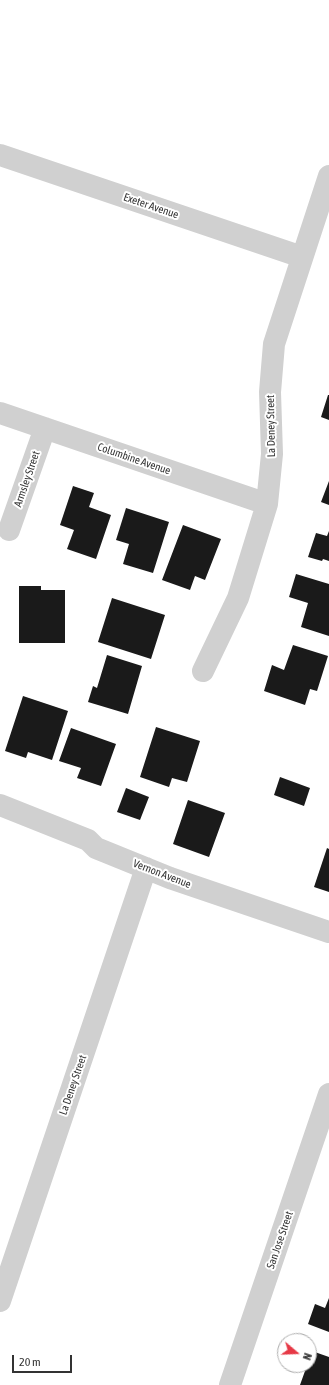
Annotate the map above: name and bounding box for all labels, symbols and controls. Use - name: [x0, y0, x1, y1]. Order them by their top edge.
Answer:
- street label: Exeter Avenue: [122, 190, 180, 222]
- street label: La Deney Street: [264, 395, 278, 457]
- street label: Columbine Avenue: [96, 440, 172, 478]
- street label: Armsley Street: [11, 449, 43, 509]
- street label: Vernon Avenue: [131, 857, 193, 891]
- street label: La Deney Street: [57, 1053, 89, 1117]
- street label: San Jose Street: [264, 1210, 296, 1270]
- north arrow: [277, 1333, 317, 1373]
- scale bar: [14, 1347, 74, 1373]
- text: N: [301, 1352, 314, 1362]
- text: 20 m: [19, 1355, 41, 1369]

